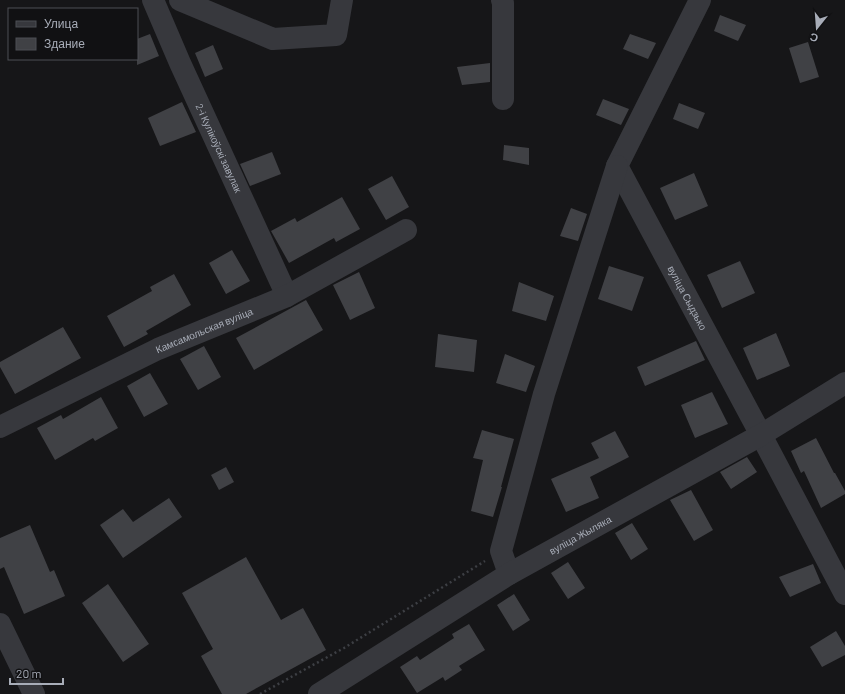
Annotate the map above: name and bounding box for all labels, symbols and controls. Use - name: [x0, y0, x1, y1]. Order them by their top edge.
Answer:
- legend: [8, 8, 138, 60]
- north arrow: [797, 8, 837, 48]
- text: Улица: [44, 16, 78, 31]
- text: С: [808, 31, 820, 45]
- text: Здание: [44, 36, 85, 51]
- street label: 2-і Кулікоўскі завулак: [193, 101, 245, 195]
- street label: вуліца Сыдзько: [665, 263, 710, 332]
- street label: Камсамольская вуліца: [154, 305, 255, 355]
- street label: вуліца Жыляка: [547, 513, 614, 557]
- scale bar: [10, 660, 63, 686]
- text: 20 m: [16, 666, 42, 680]

